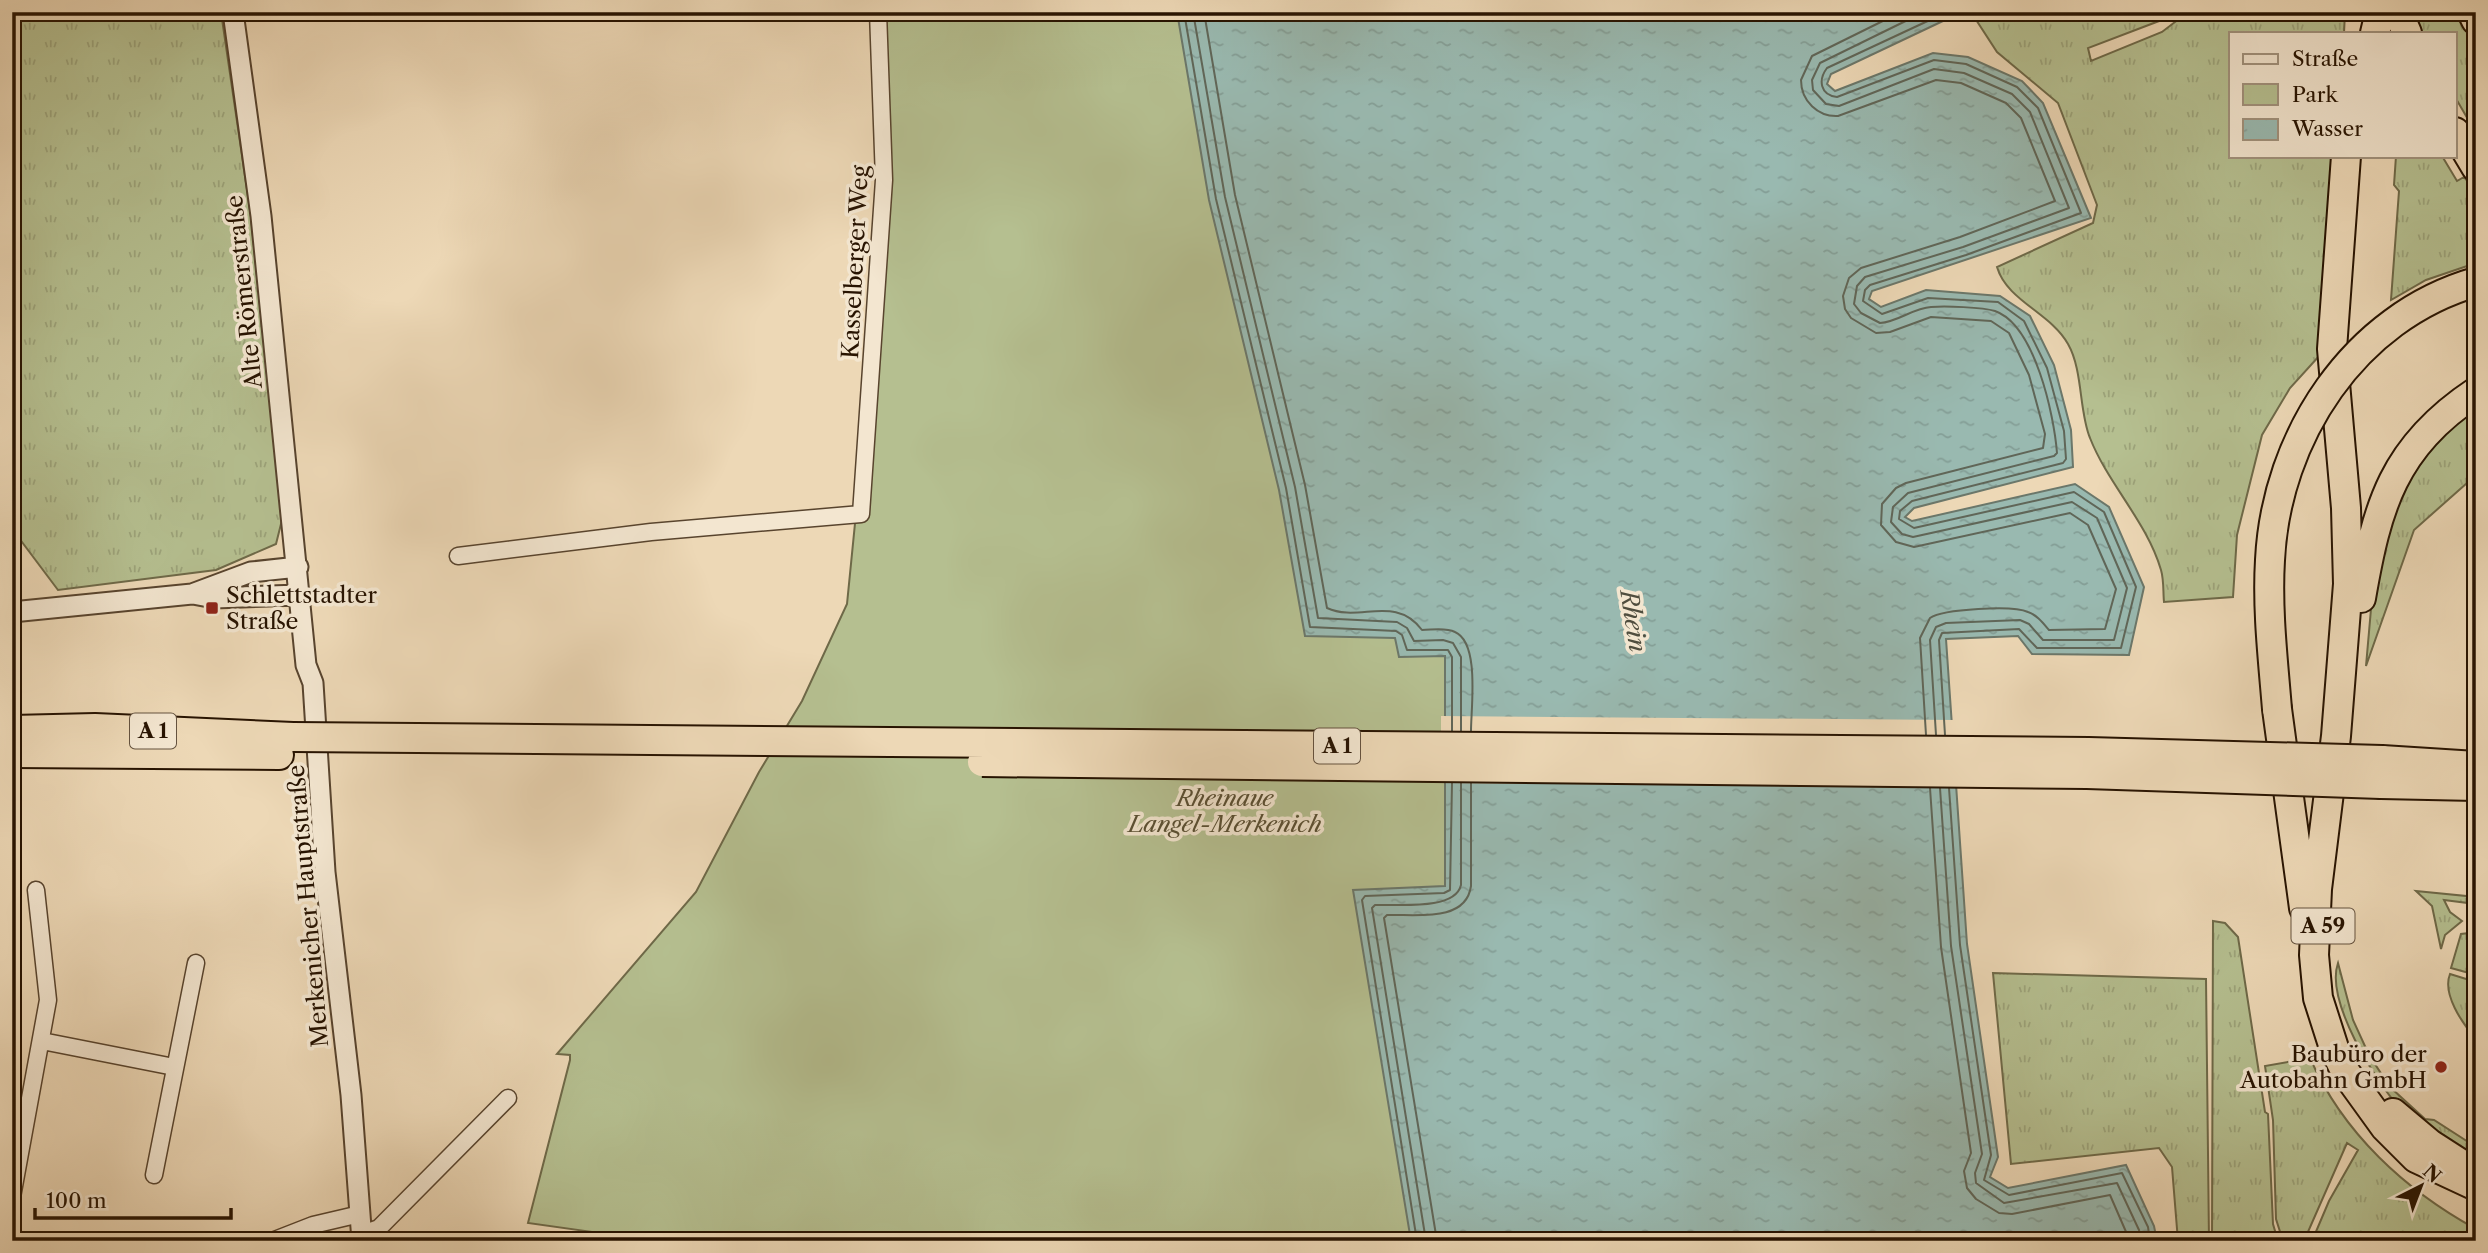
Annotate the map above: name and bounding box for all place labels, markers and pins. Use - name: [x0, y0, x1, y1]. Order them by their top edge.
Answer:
- place label: Schlettstadter Straße: [226, 581, 377, 635]
- marker: Schlettstadter Straße: [204, 600, 220, 616]
- place label: Baubüro der Autobahn GmbH: [2239, 1040, 2427, 1094]
- marker: Baubüro der Autobahn GmbH: [2433, 1059, 2449, 1075]

